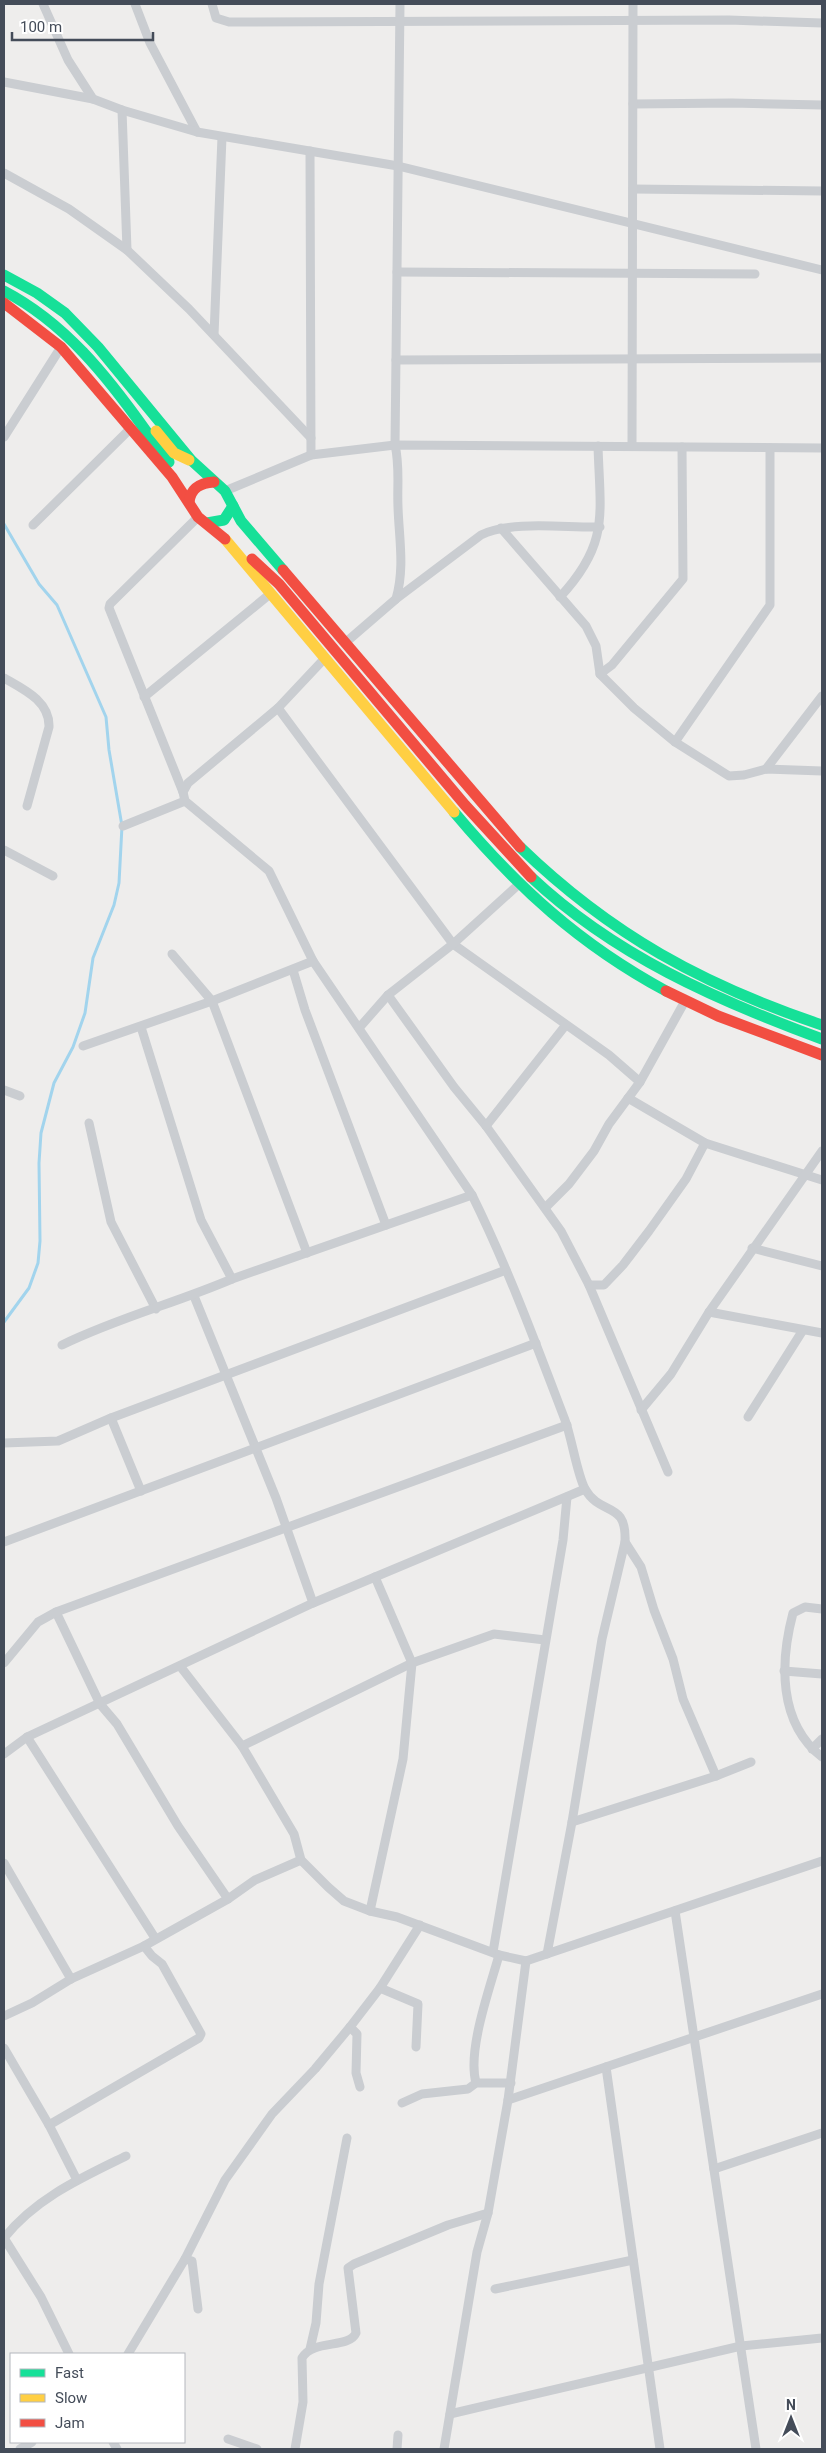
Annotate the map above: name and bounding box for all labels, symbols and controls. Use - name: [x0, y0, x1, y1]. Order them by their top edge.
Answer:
- scale bar: [12, 10, 154, 42]
- text: 100 m: [20, 18, 62, 36]
- legend: [10, 2353, 185, 2443]
- text: Fast: [55, 2364, 84, 2382]
- text: Slow: [55, 2389, 87, 2407]
- north arrow: [766, 2393, 816, 2443]
- text: N: [786, 2397, 796, 2413]
- text: Jam: [55, 2414, 85, 2432]

